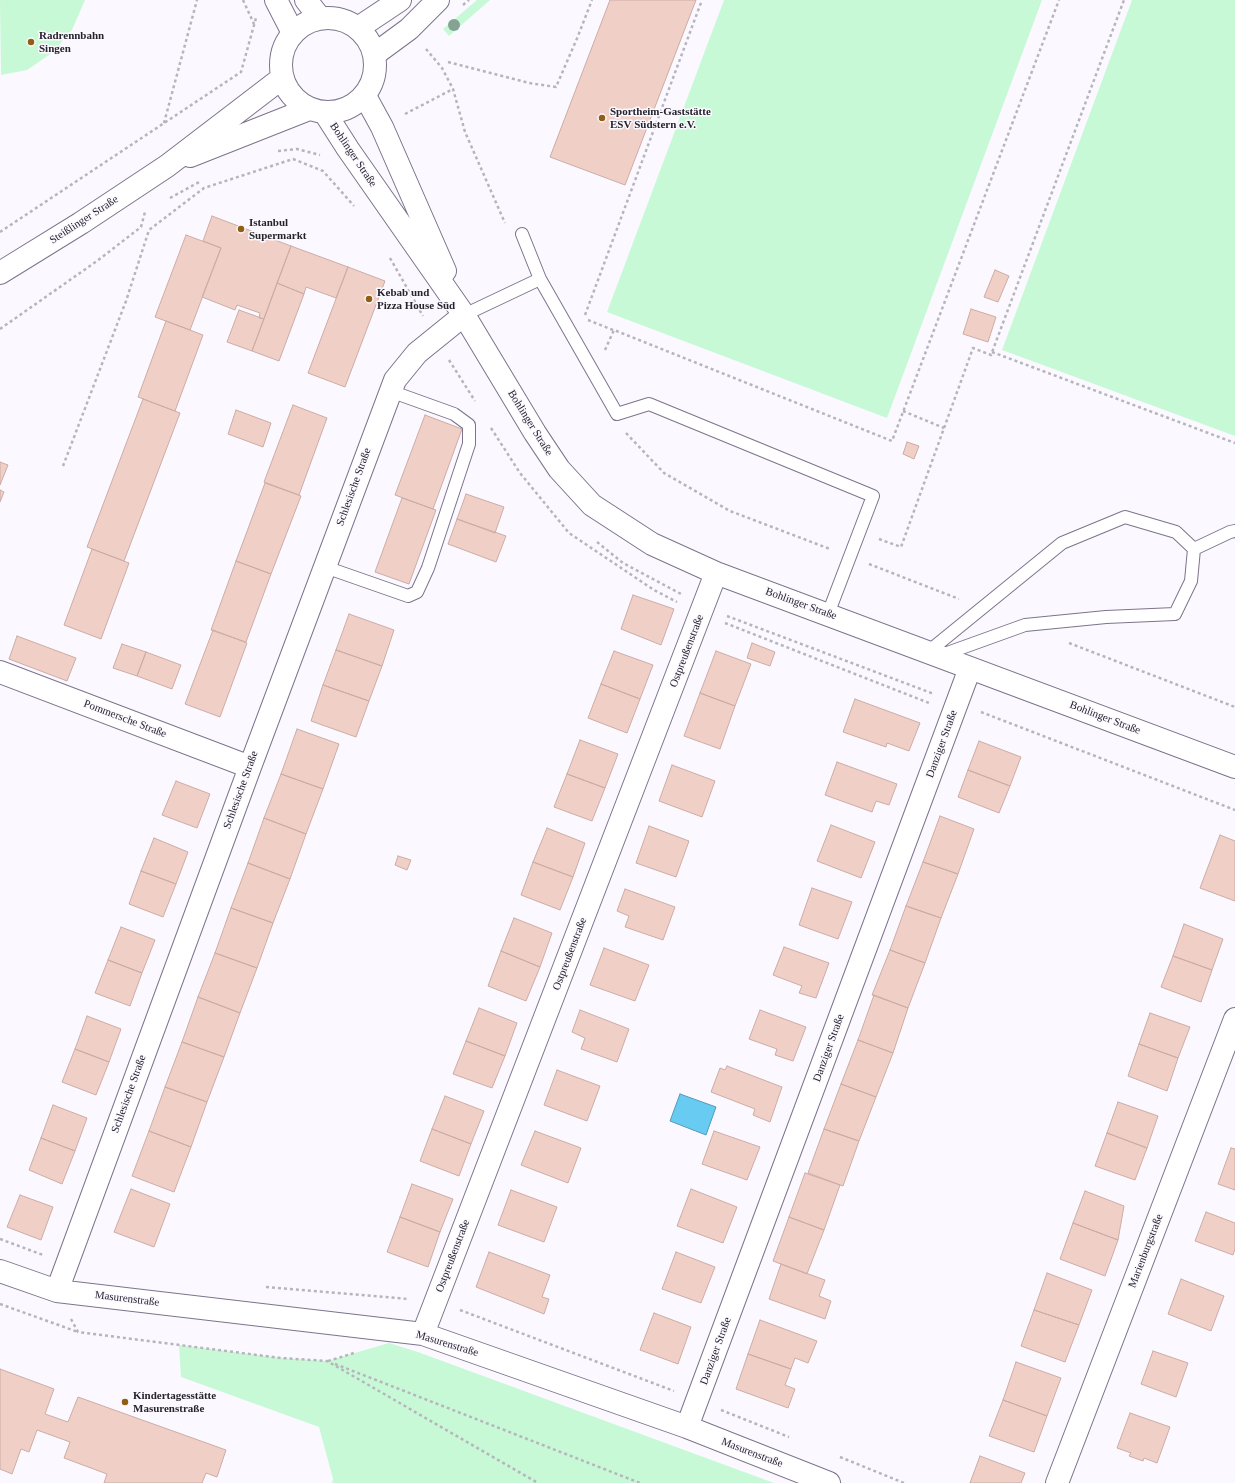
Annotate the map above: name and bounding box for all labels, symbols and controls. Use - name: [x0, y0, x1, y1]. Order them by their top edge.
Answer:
- place label: Radrennbahn Singen: [39, 29, 104, 55]
- marker: Radrennbahn Singen: [26, 37, 36, 47]
- place label: Sportheim-Gaststätte ESV Südstern e.V.: [610, 105, 711, 131]
- marker: Sportheim-Gaststätte ESV Südstern e.V.: [597, 113, 607, 123]
- street label: Bohlinger Straße: [327, 120, 379, 190]
- street label: Steißlinger Straße: [47, 193, 121, 247]
- place label: Istanbul Supermarkt: [249, 216, 306, 242]
- marker: Istanbul Supermarkt: [236, 224, 246, 234]
- place label: Kebab und Pizza House Süd: [377, 286, 455, 312]
- marker: Kebab und Pizza House Süd: [364, 294, 374, 304]
- street label: Bohlinger Straße: [505, 388, 555, 458]
- street label: Schlesische Straße: [334, 446, 374, 528]
- street label: Bohlinger Straße: [764, 585, 838, 623]
- street label: Ostpreußenstraße: [667, 613, 707, 689]
- street label: Pommersche Straße: [82, 697, 168, 741]
- street label: Bohlinger Straße: [1068, 698, 1142, 738]
- street label: Danziger Straße: [924, 708, 960, 780]
- street label: Schlesische Straße: [221, 749, 261, 831]
- street label: Ostpreußenstraße: [550, 916, 590, 992]
- street label: Danziger Straße: [811, 1012, 847, 1084]
- street label: Schlesische Straße: [109, 1053, 149, 1135]
- street label: Marienburgstraße: [1126, 1212, 1166, 1290]
- street label: Ostpreußenstraße: [433, 1218, 473, 1294]
- street label: Masurenstraße: [94, 1289, 160, 1309]
- street label: Danziger Straße: [698, 1315, 734, 1387]
- street label: Masurenstraße: [414, 1328, 480, 1360]
- place label: Kindertagesstätte Masurenstraße: [133, 1389, 216, 1415]
- marker: Kindertagesstätte Masurenstraße: [120, 1397, 130, 1407]
- street label: Masurenstraße: [719, 1435, 785, 1471]

